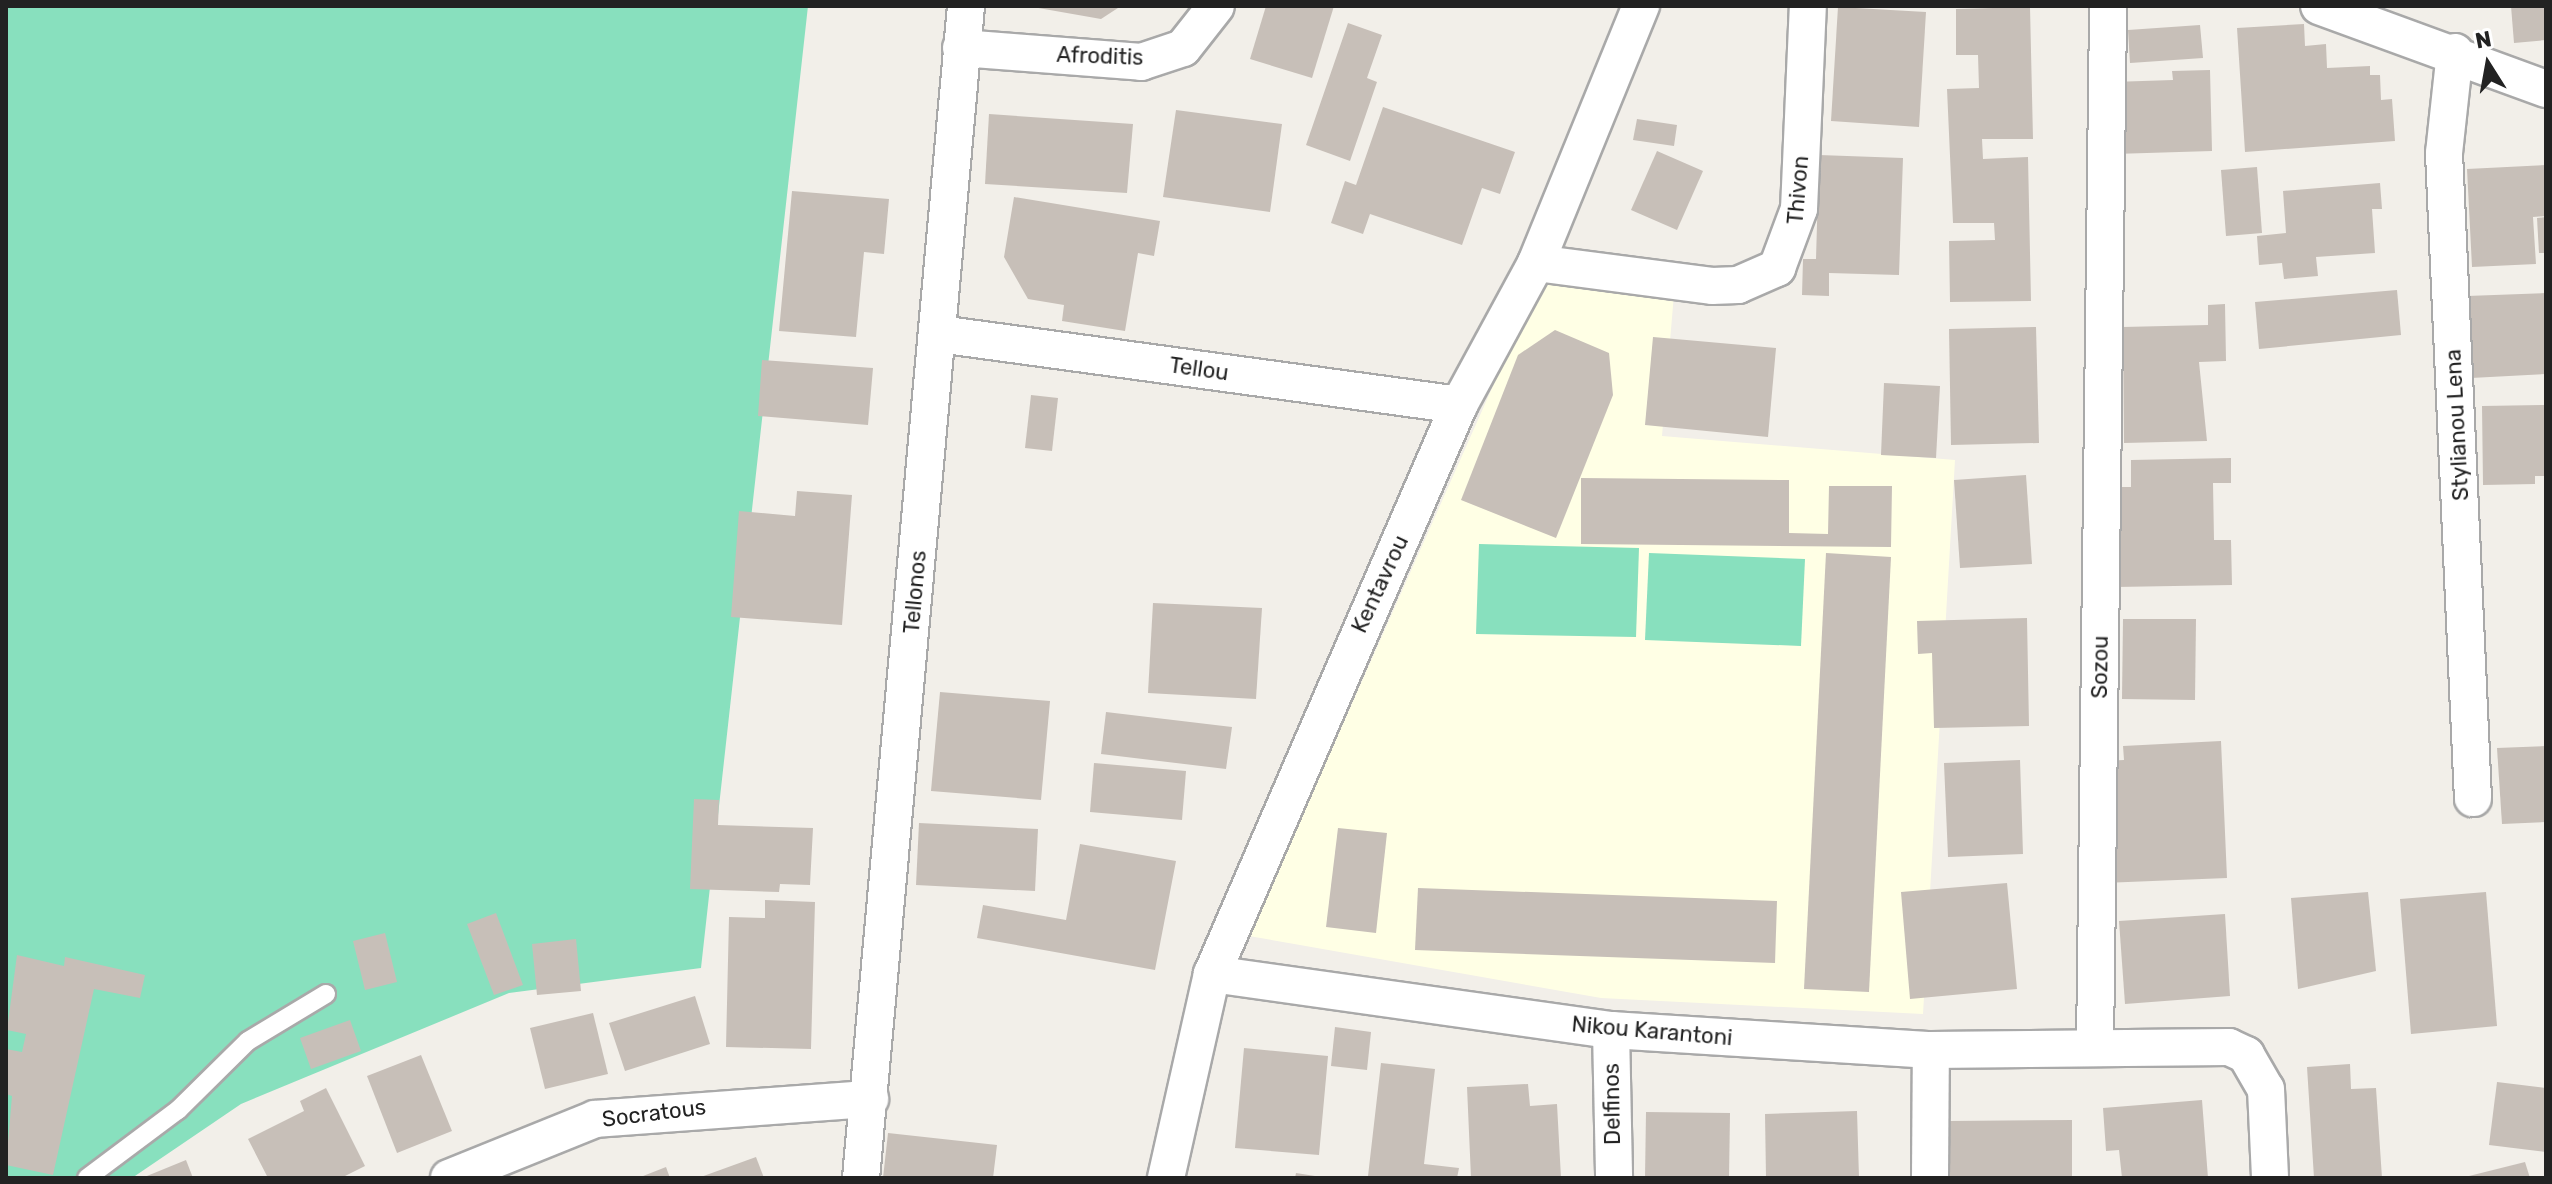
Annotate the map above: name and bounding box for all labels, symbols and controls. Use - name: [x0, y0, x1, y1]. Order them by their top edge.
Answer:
- north arrow: [2448, 24, 2528, 104]
- text: N: [2473, 25, 2494, 55]
- street label: Afroditis: [1056, 41, 1144, 71]
- street label: Thivon: [1782, 155, 1814, 225]
- street label: Stylianou Lena: [2440, 349, 2474, 501]
- street label: Tellou: [1168, 352, 1230, 386]
- street label: Kentavrou: [1346, 531, 1414, 637]
- street label: Tellonos: [898, 549, 932, 635]
- street label: Sozou: [2086, 635, 2114, 699]
- street label: Nikou Karantoni: [1571, 1011, 1733, 1051]
- street label: Delfinos: [1598, 1063, 1626, 1145]
- street label: Socratous: [601, 1094, 707, 1132]

